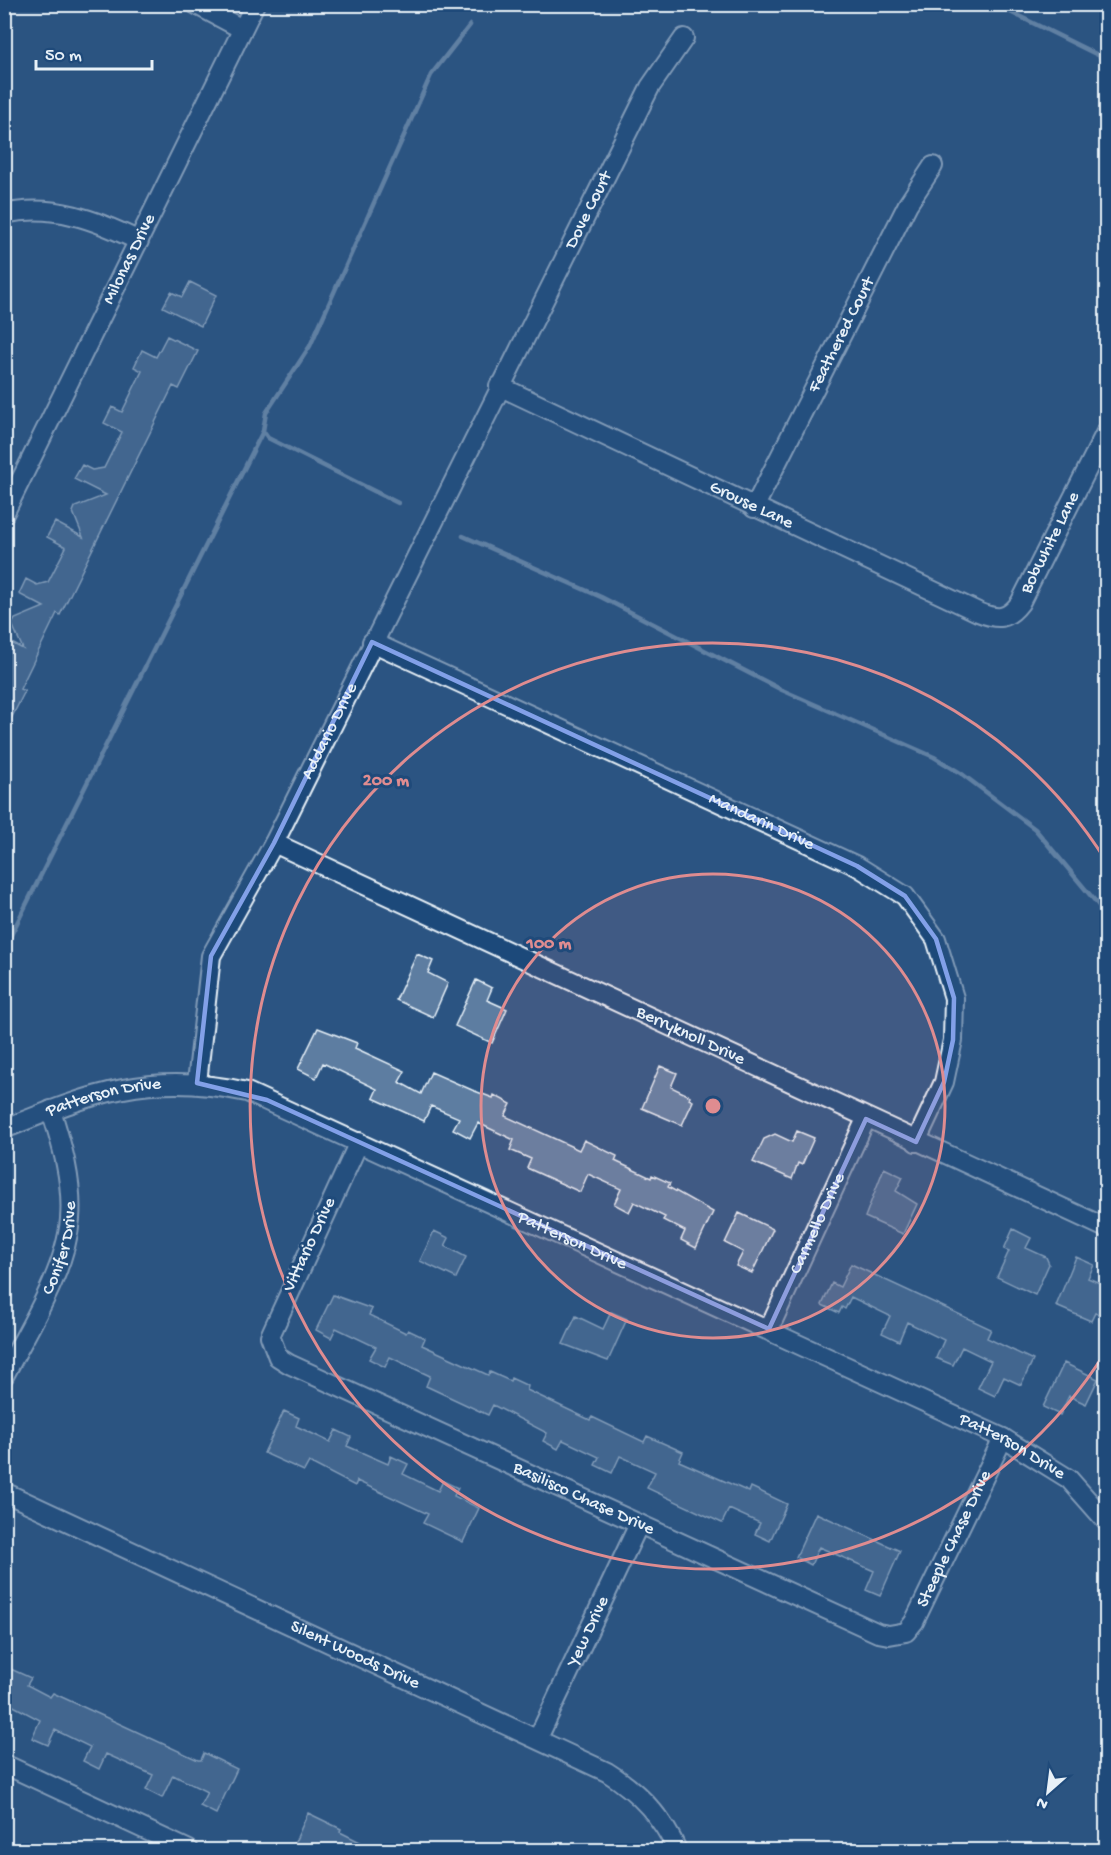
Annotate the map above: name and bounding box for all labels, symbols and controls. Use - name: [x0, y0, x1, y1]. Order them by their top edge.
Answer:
- scale bar: [36, 33, 152, 71]
- text: 50 m: [45, 46, 82, 67]
- street label: Dove Court: [560, 166, 618, 253]
- street label: Milonas Drive: [98, 210, 161, 308]
- street label: Feathered Court: [803, 272, 880, 397]
- street label: Grouse Lane: [706, 476, 797, 534]
- street label: Bobwhite Lane: [1016, 488, 1085, 598]
- street label: Addario Drive: [297, 679, 363, 783]
- text: 200 m: [363, 771, 409, 792]
- street label: Mandarin Drive: [705, 788, 818, 856]
- text: 100 m: [526, 934, 572, 955]
- street label: Berryknoll Drive: [632, 1001, 749, 1070]
- street label: Patterson Drive: [42, 1074, 163, 1122]
- centre of rings: [703, 1096, 723, 1116]
- street label: Carmello Drive: [785, 1169, 850, 1278]
- street label: Vittario Drive: [279, 1194, 341, 1296]
- street label: Conifer Drive: [38, 1201, 81, 1298]
- street label: Patterson Drive: [513, 1206, 631, 1275]
- street label: Patterson Drive: [955, 1408, 1070, 1485]
- street label: Basilisco Chase Drive: [509, 1457, 658, 1540]
- street label: Steeple Chase Drive: [912, 1466, 997, 1611]
- street label: Yew Drive: [562, 1592, 614, 1672]
- street label: Silent Woods Drive: [287, 1616, 424, 1694]
- north arrow: [1018, 1762, 1078, 1822]
- text: N: [1033, 1791, 1052, 1813]

